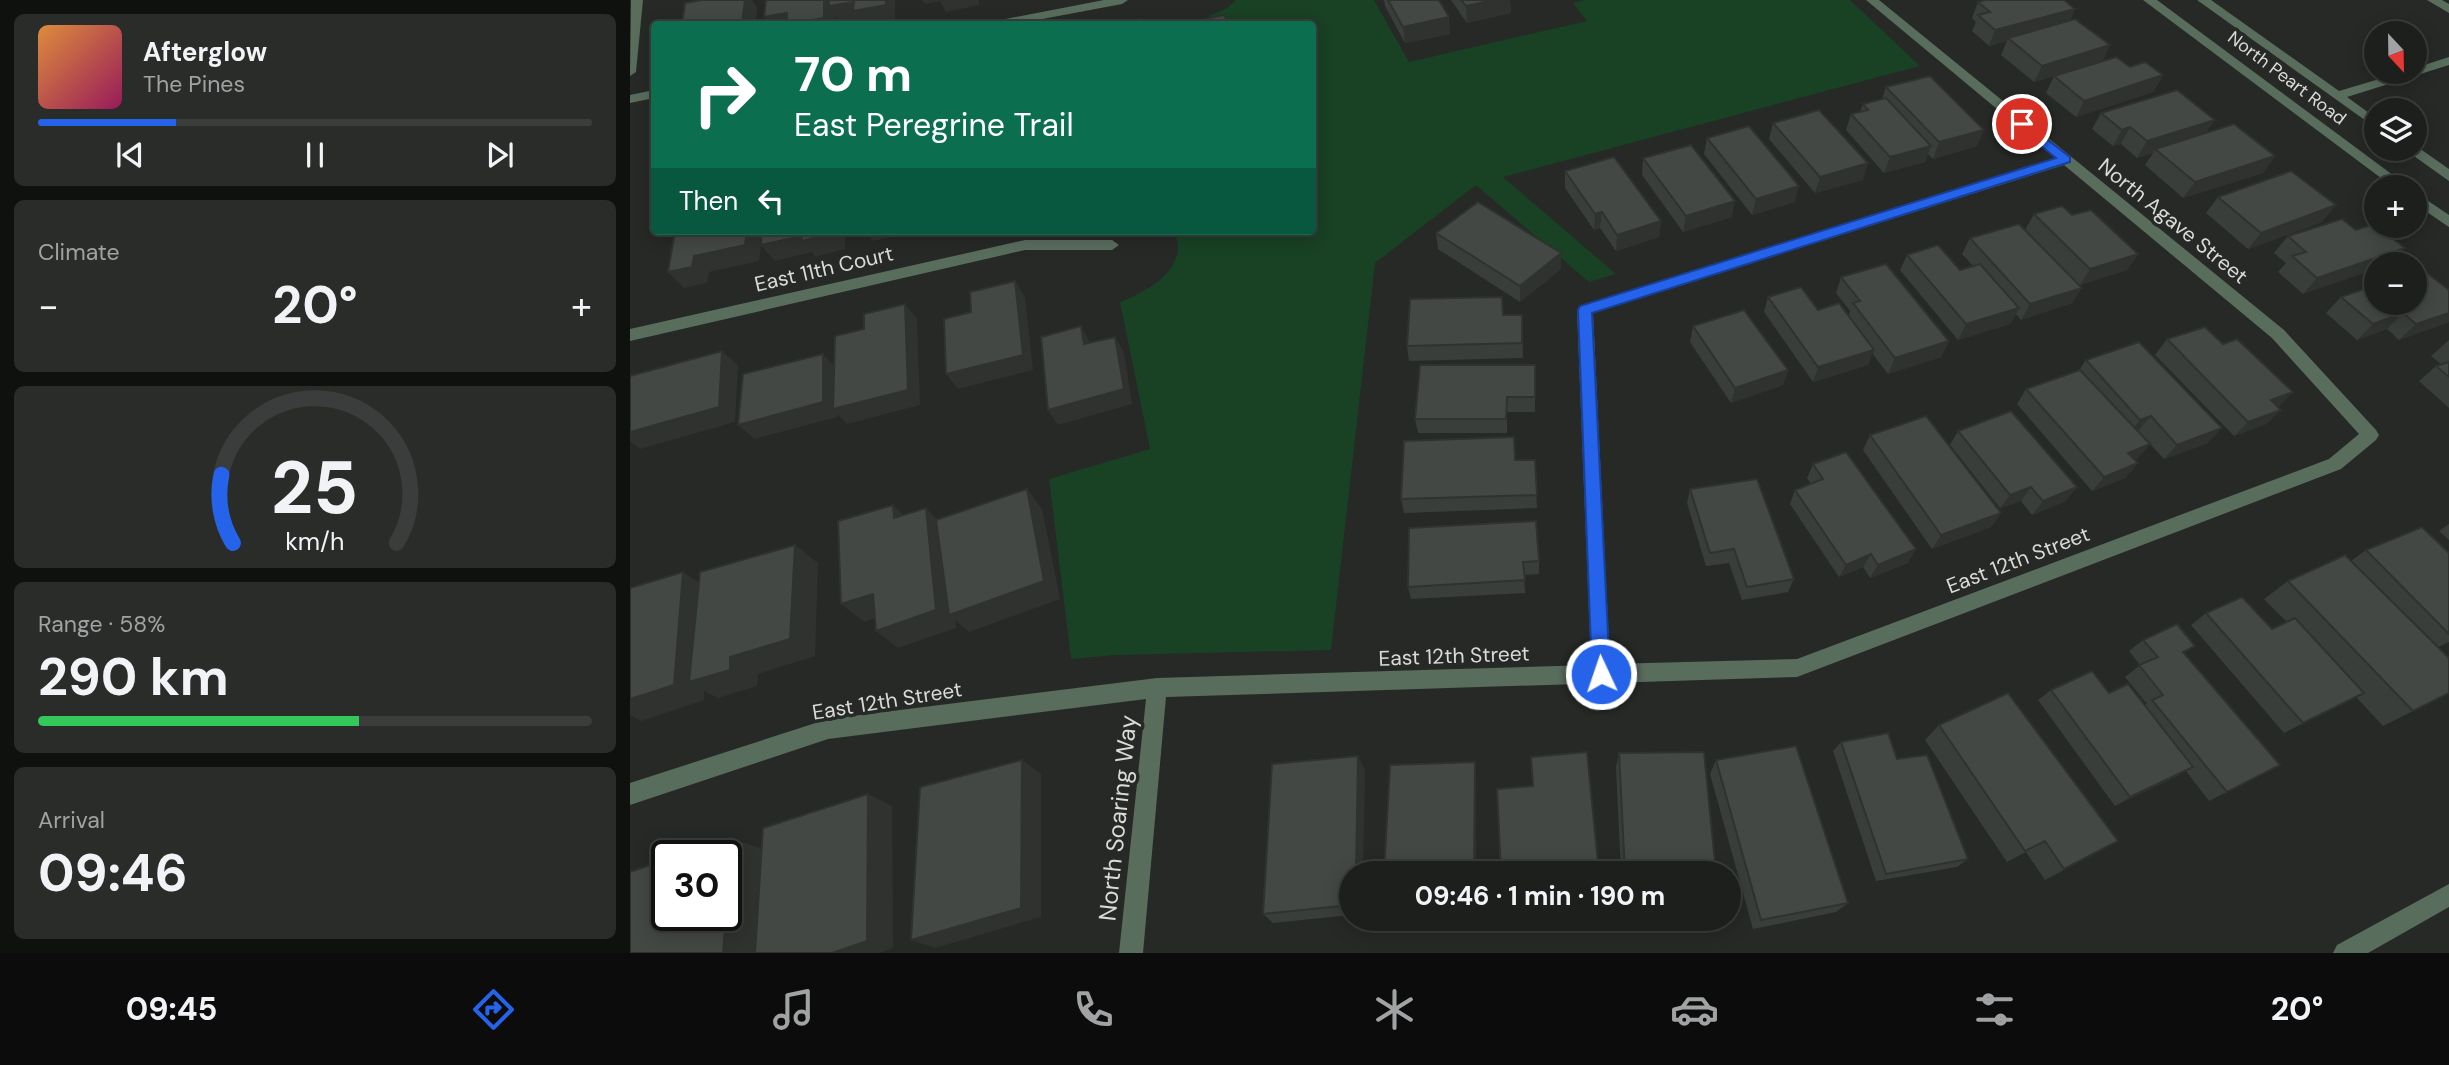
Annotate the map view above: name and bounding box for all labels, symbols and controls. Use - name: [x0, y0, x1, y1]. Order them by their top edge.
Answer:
- north arrow: [2364, 21, 2427, 84]
- map controls: [2364, 21, 2427, 315]
- street label: North Peart Road: [2223, 26, 2351, 130]
- text: Afterglow: [143, 35, 267, 69]
- text: 70 m: [794, 42, 912, 106]
- icon: right: [679, 49, 770, 140]
- text: The Pines: [143, 69, 245, 99]
- pin: [1992, 94, 2052, 154]
- button: layers: [2364, 98, 2427, 161]
- text: East Peregrine Trail: [794, 104, 1074, 146]
- icon: arrive: [2003, 105, 2041, 143]
- icon: previous: [111, 136, 149, 174]
- icon: pause: [296, 136, 334, 174]
- icon: next: [481, 136, 519, 174]
- street label: North Agave Street: [2092, 152, 2254, 290]
- button: +: [2364, 175, 2427, 238]
- icon: left: [752, 182, 790, 220]
- text: Then: [679, 184, 738, 218]
- text: Climate: [38, 237, 120, 267]
- street label: East 11th Court: [752, 239, 896, 299]
- button: −: [2364, 252, 2427, 315]
- text: 20°: [272, 271, 358, 339]
- text: −: [38, 281, 59, 331]
- text: +: [571, 281, 592, 331]
- text: 25: [271, 441, 359, 536]
- street label: East 12th Street: [1942, 520, 2094, 600]
- text: km/h: [285, 524, 345, 557]
- text: Range · 58%: [38, 609, 165, 639]
- position arrow: [1564, 637, 1638, 711]
- street label: East 12th Street: [1378, 639, 1530, 673]
- text: 290 km: [38, 643, 229, 711]
- street label: East 12th Street: [810, 675, 964, 727]
- street label: North Soaring Way: [1091, 713, 1144, 922]
- text: Arrival: [38, 805, 105, 835]
- text: 09:46: [38, 839, 188, 907]
- speed limit sign: 30: [651, 840, 742, 931]
- text: 09:46 · 1 min · 190 m: [1415, 879, 1665, 913]
- icon: directions: [469, 985, 518, 1034]
- icon: music: [769, 985, 818, 1034]
- icon: phone: [1069, 985, 1118, 1034]
- icon: climate: [1370, 985, 1419, 1034]
- icon: car: [1670, 985, 1719, 1034]
- icon: filters: [1970, 985, 2019, 1034]
- text: 09:45: [126, 988, 217, 1030]
- text: 20°: [2271, 988, 2323, 1030]

